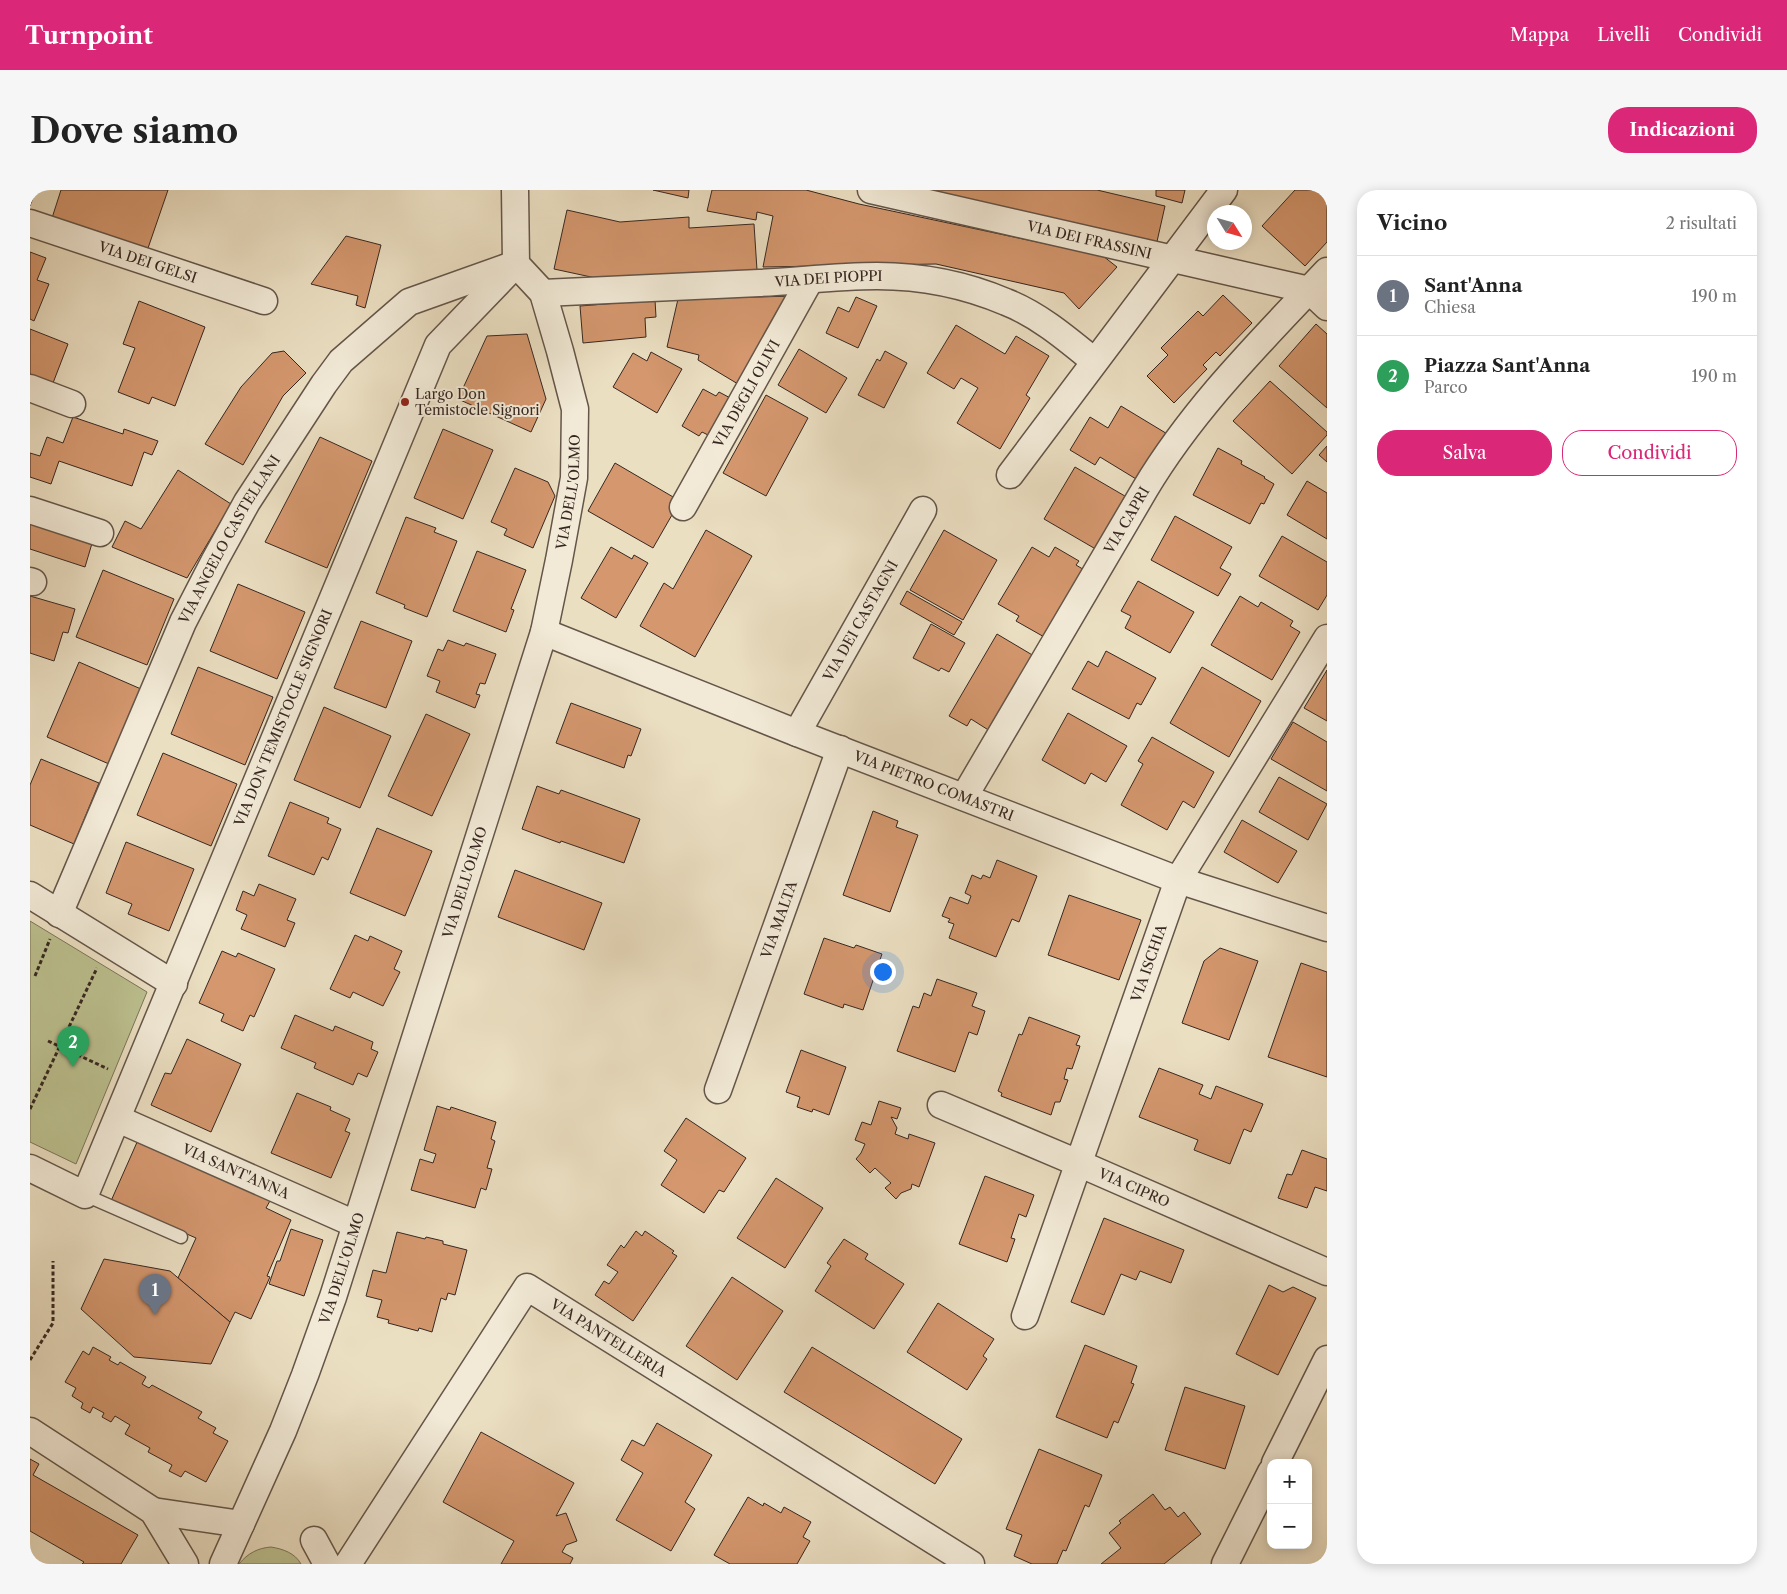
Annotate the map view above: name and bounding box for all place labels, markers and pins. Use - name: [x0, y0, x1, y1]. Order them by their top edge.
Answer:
- place label: Largo Don Temistocle Signori: [415, 385, 539, 419]
- marker: Largo Don Temistocle Signori: [399, 396, 411, 408]
- pin: 2: [57, 1026, 89, 1067]
- pin: 1: [139, 1274, 171, 1315]

